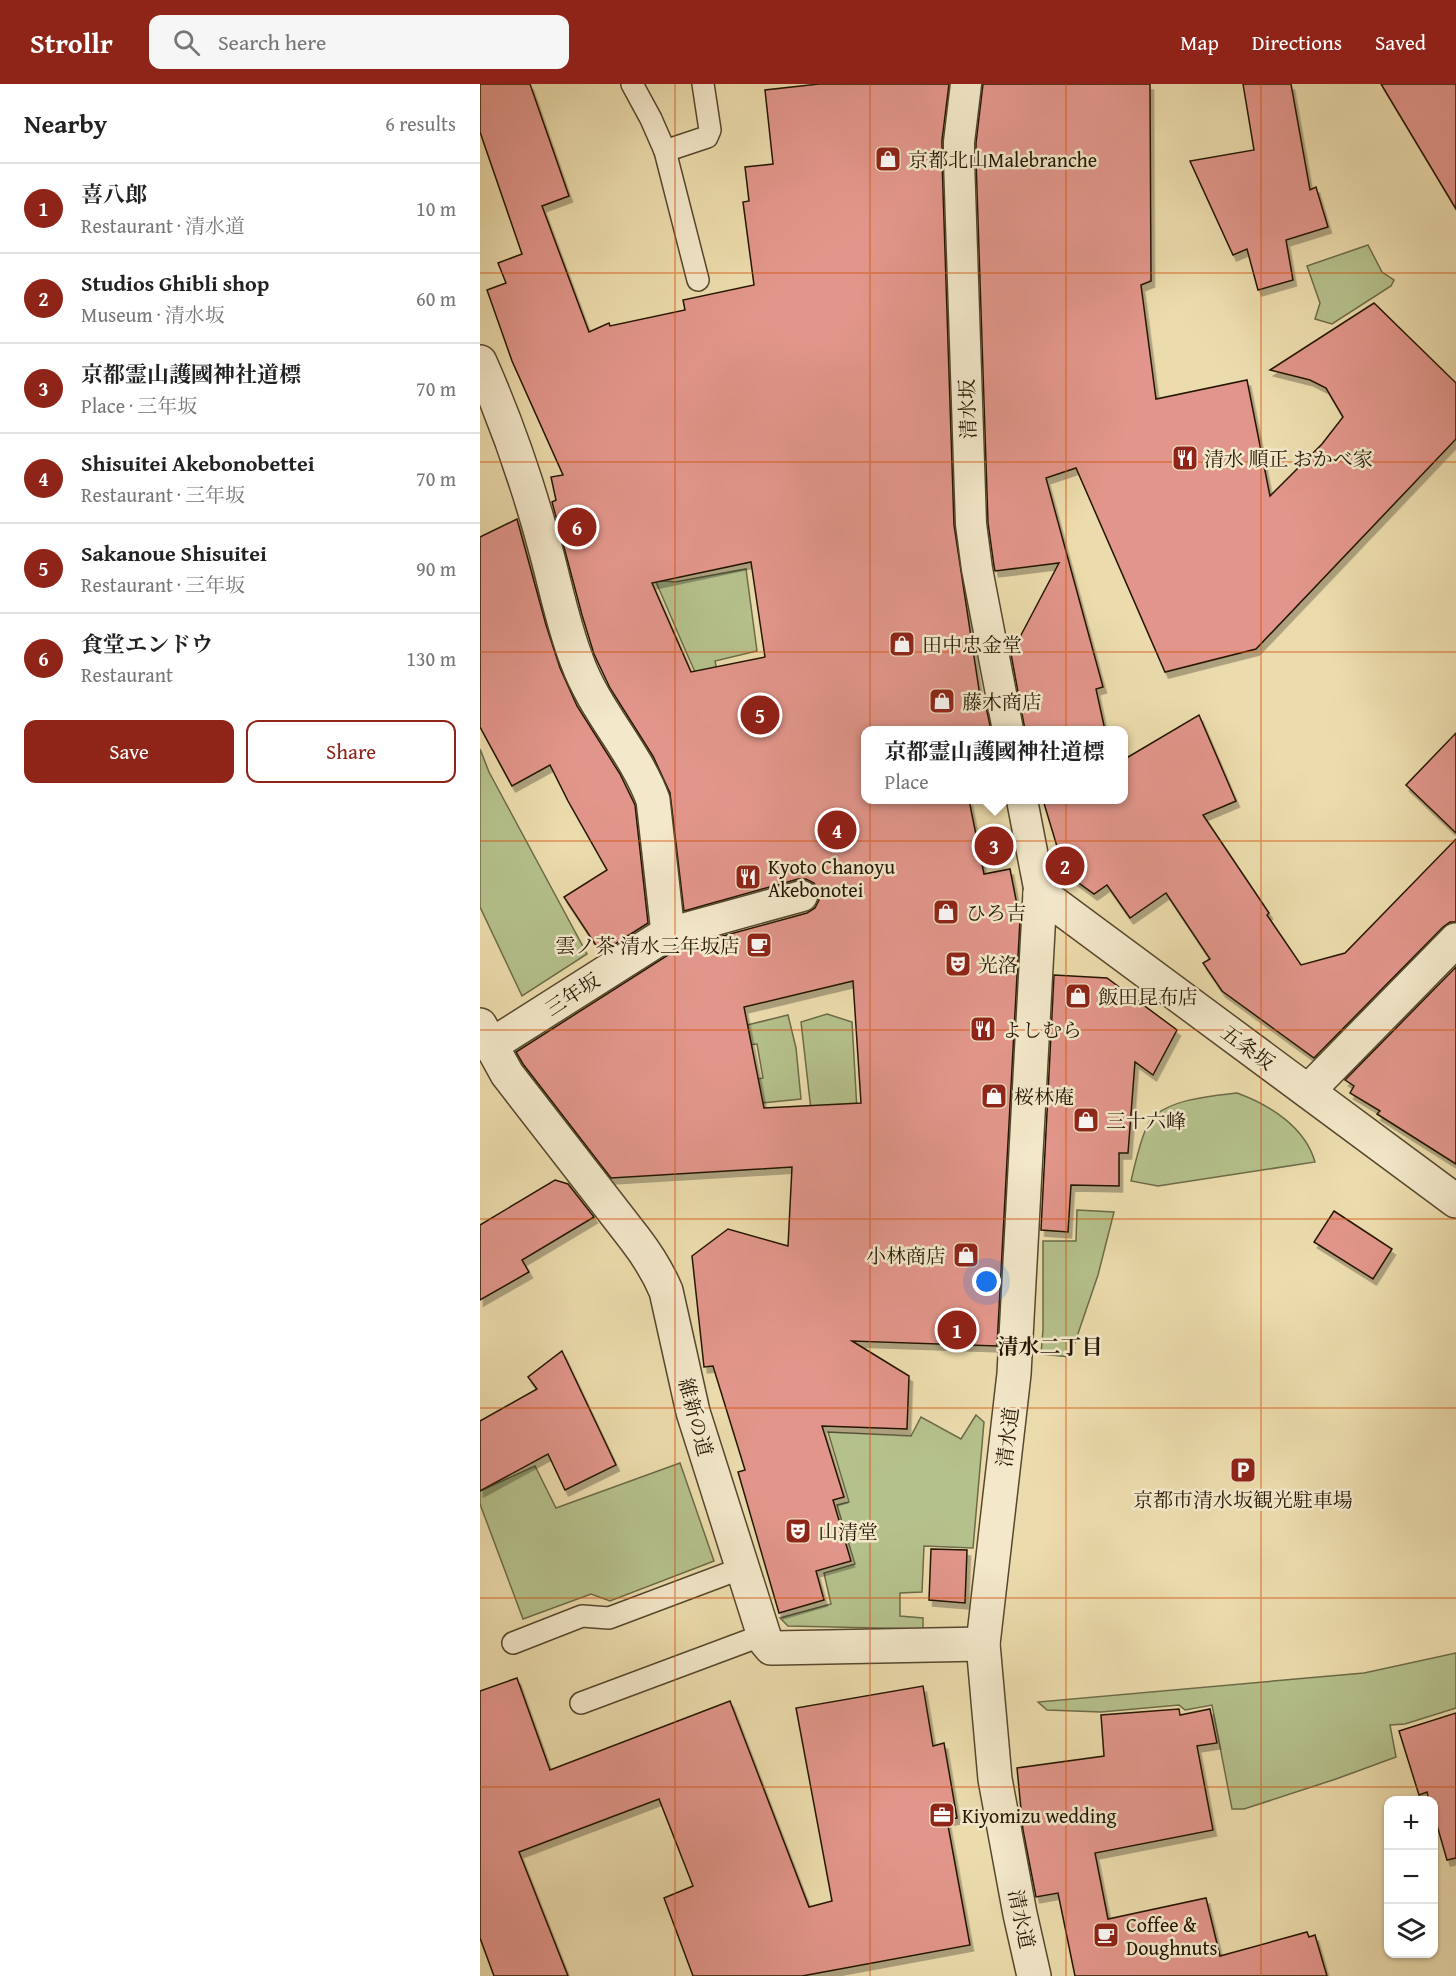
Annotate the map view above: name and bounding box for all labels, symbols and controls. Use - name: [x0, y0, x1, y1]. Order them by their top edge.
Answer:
- search box: [149, 15, 569, 69]
- text: Strollr: [30, 22, 113, 63]
- icon: search: [170, 26, 203, 59]
- text: Search here: [218, 26, 326, 58]
- text: Map: [1180, 27, 1219, 58]
- text: Directions: [1252, 27, 1342, 58]
- text: Saved: [1375, 27, 1426, 58]
- text: Nearby: [24, 104, 107, 143]
- text: 6 results: [385, 109, 456, 138]
- shop icon: 京都北山Malebranche: [873, 144, 903, 174]
- place label: 京都北山Malebranche: [908, 145, 1097, 174]
- text: 喜八郎: [81, 178, 147, 210]
- text: 1: [38, 194, 49, 223]
- text: 10 m: [416, 194, 456, 223]
- text: Restaurant · 清水道: [81, 211, 245, 240]
- text: Studios Ghibli shop: [81, 267, 269, 299]
- text: 2: [38, 284, 49, 313]
- text: 60 m: [416, 284, 456, 313]
- text: Museum · 清水坂: [81, 300, 225, 329]
- text: 京都霊山護國神社道標: [81, 358, 301, 390]
- text: 3: [38, 374, 49, 403]
- text: 70 m: [416, 374, 456, 403]
- street label: 清水坂: [951, 379, 983, 439]
- text: Place · 三年坂: [81, 391, 197, 420]
- restaurant icon: 清水 順正 おかべ家: [1170, 443, 1200, 473]
- place label: 清水 順正 おかべ家: [1204, 444, 1373, 473]
- text: Shisuitei Akebonobettei: [81, 447, 315, 479]
- text: 4: [38, 464, 49, 493]
- text: 70 m: [416, 464, 456, 493]
- text: Restaurant · 三年坂: [81, 480, 245, 509]
- pin: 6: [558, 504, 596, 550]
- text: Sakanoue Shisuitei: [81, 537, 267, 569]
- text: 5: [38, 554, 49, 583]
- text: 90 m: [416, 554, 456, 583]
- text: Restaurant · 三年坂: [81, 570, 245, 599]
- text: 食堂エンドウ: [81, 628, 213, 660]
- shop icon: 田中忠金堂: [887, 629, 917, 659]
- place label: 田中忠金堂: [922, 630, 1022, 659]
- text: 6: [38, 644, 49, 673]
- text: 130 m: [406, 644, 456, 673]
- text: Restaurant: [81, 660, 173, 689]
- shop icon: 藤木商店: [927, 686, 957, 716]
- place label: 藤木商店: [962, 687, 1042, 716]
- pin: 5: [740, 692, 780, 738]
- button: Save: [24, 720, 234, 783]
- button: Share: [246, 720, 456, 783]
- popup: [861, 726, 1128, 804]
- text: 京都霊山護國神社道標: [884, 735, 1105, 767]
- text: Place: [884, 767, 929, 796]
- pin: 4: [818, 808, 856, 852]
- pin: 3: [974, 824, 1014, 868]
- pin: 2: [1046, 844, 1084, 888]
- place label: Kyoto Chanoyu Akebonotei: [768, 852, 895, 904]
- restaurant icon: Kyoto Chanoyu Akebonotei: [733, 862, 763, 892]
- shop icon: ひろ吉: [931, 897, 961, 927]
- place label: ひろ吉: [966, 898, 1026, 927]
- cafe icon: 雲ノ茶 清水三年坂店: [744, 930, 774, 960]
- place label: 雲ノ茶 清水三年坂店: [556, 931, 740, 960]
- theatre icon: 光洛: [943, 949, 973, 979]
- place label: 光洛: [978, 950, 1018, 979]
- street label: 三年坂: [539, 966, 605, 1022]
- shop icon: 飯田昆布店: [1063, 981, 1093, 1011]
- place label: 飯田昆布店: [1098, 982, 1198, 1011]
- restaurant icon: よしむら: [968, 1014, 998, 1044]
- place label: よしむら: [1002, 1015, 1082, 1044]
- street label: 五条坂: [1215, 1018, 1281, 1076]
- shop icon: 桜林庵: [979, 1081, 1009, 1111]
- place label: 桜林庵: [1014, 1082, 1074, 1111]
- shop icon: 三十六峰: [1071, 1105, 1101, 1135]
- place label: 三十六峰: [1106, 1106, 1186, 1135]
- shop icon: 小林商店: [951, 1240, 981, 1270]
- place label: 小林商店: [866, 1241, 946, 1270]
- your location: [972, 1267, 1001, 1296]
- pin: 1: [938, 1308, 976, 1352]
- district label: 清水二丁目: [998, 1331, 1103, 1362]
- street label: 維新の道: [672, 1375, 720, 1459]
- street label: 清水道: [989, 1405, 1025, 1469]
- parking icon: 京都市清水坂観光駐車場: [1228, 1455, 1258, 1485]
- place label: 京都市清水坂観光駐車場: [1133, 1485, 1353, 1514]
- theatre icon: 山清堂: [783, 1516, 813, 1546]
- place label: 山清堂: [818, 1517, 878, 1546]
- map controls: [1384, 1796, 1438, 1958]
- button: +: [1384, 1796, 1438, 1850]
- office icon: Kiyomizu wedding: [927, 1800, 957, 1830]
- place label: Kiyomizu wedding: [962, 1801, 1117, 1830]
- button: −: [1384, 1850, 1438, 1904]
- street label: 清水道: [1002, 1887, 1042, 1951]
- button: layers: [1384, 1904, 1438, 1958]
- place label: Coffee & Doughnuts: [1126, 1910, 1217, 1962]
- cafe icon: Coffee & Doughnuts: [1091, 1920, 1121, 1950]

